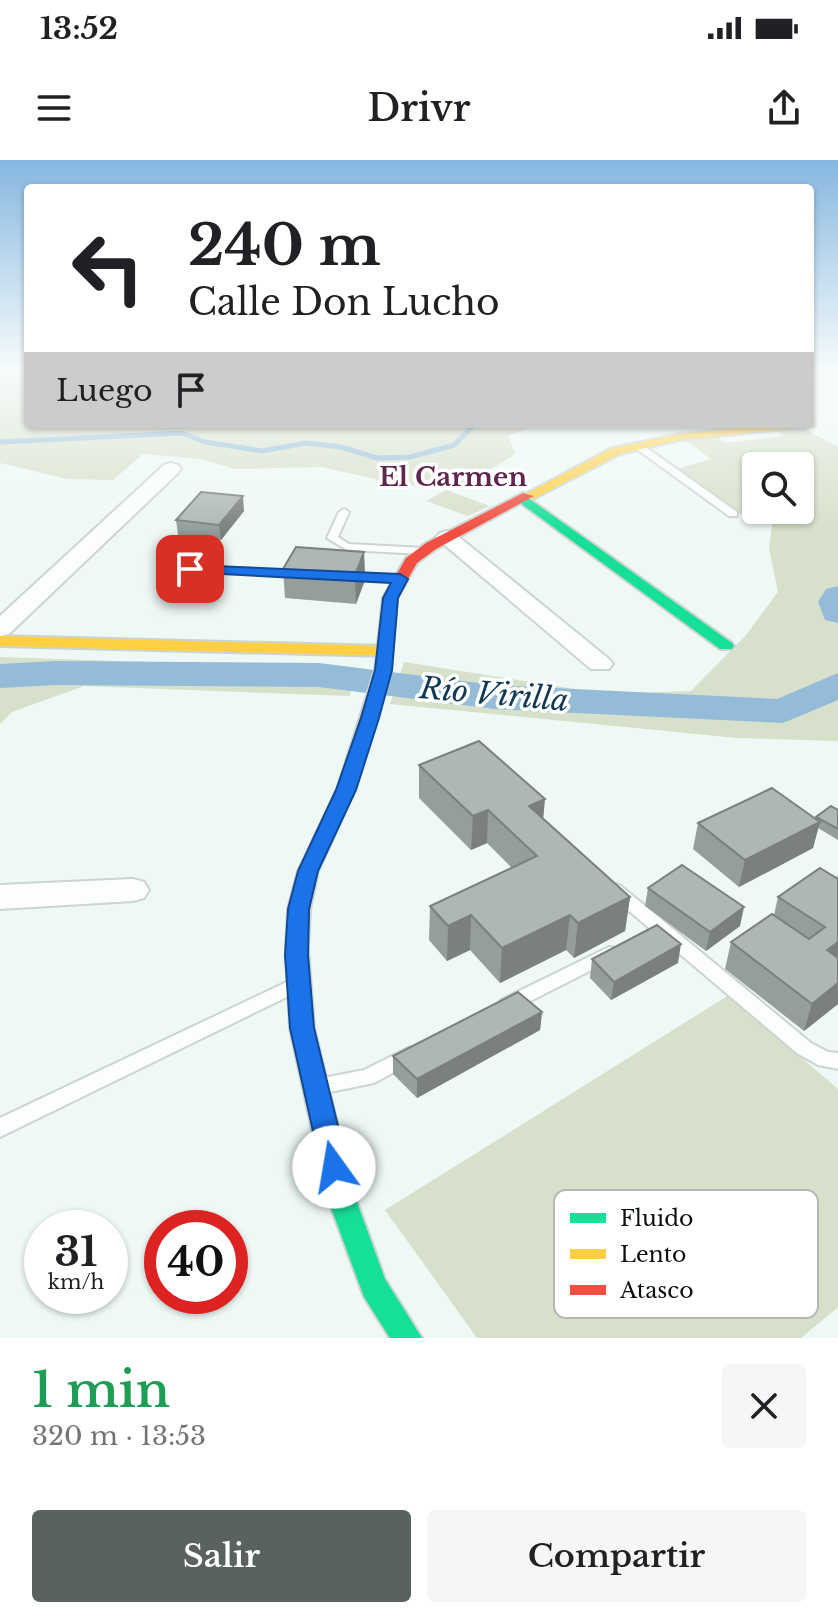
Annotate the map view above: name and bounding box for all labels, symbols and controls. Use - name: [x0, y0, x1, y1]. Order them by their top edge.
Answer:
- text: 13:52: [40, 10, 118, 47]
- icon: menu: [32, 86, 76, 130]
- text: Drivr: [368, 86, 470, 131]
- icon: share: [762, 86, 806, 130]
- text: 240 m: [188, 211, 381, 280]
- icon: left: [56, 216, 160, 320]
- text: Calle Don Lucho: [188, 280, 500, 325]
- icon: arrive: [169, 368, 213, 412]
- text: Luego: [56, 372, 153, 409]
- map controls: [742, 452, 814, 524]
- button: search: [742, 452, 814, 524]
- district label: El Carmen: [379, 461, 527, 493]
- pin: [156, 535, 224, 603]
- icon: arrive: [168, 547, 212, 591]
- water label: Río Virilla: [417, 669, 570, 719]
- position arrow: [292, 1125, 376, 1209]
- legend: [554, 1190, 818, 1318]
- text: Fluido: [620, 1205, 693, 1232]
- speed limit sign: 40: [144, 1210, 248, 1314]
- text: 31: [55, 1227, 97, 1277]
- text: Lento: [620, 1241, 686, 1268]
- text: km/h: [48, 1270, 104, 1294]
- text: Atasco: [619, 1277, 694, 1304]
- text: 1 min: [32, 1360, 170, 1420]
- button: close: [722, 1364, 806, 1448]
- text: 320 m · 13:53: [32, 1420, 206, 1452]
- button: Salir: [32, 1510, 411, 1602]
- button: Compartir: [427, 1510, 806, 1602]

